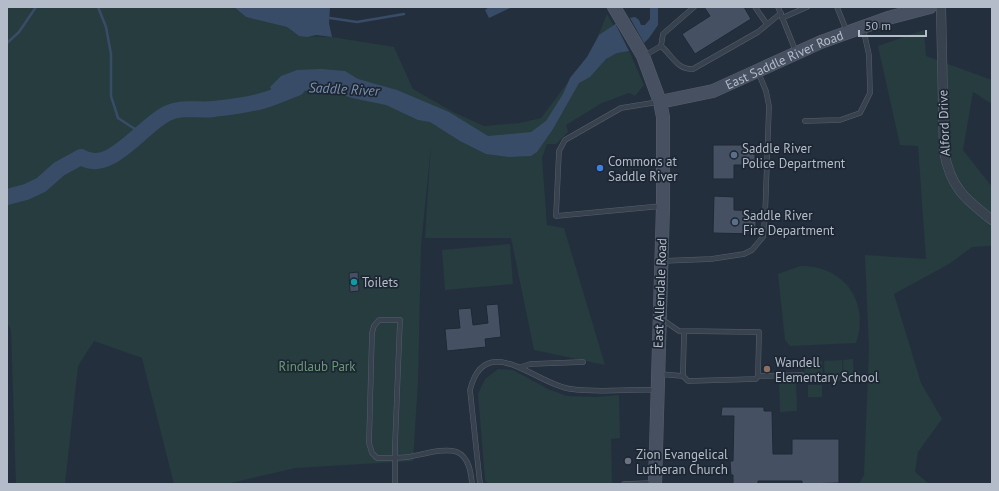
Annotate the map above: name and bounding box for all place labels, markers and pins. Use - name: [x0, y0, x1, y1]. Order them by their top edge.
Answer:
- place label: Saddle River Police Department: [742, 140, 846, 172]
- marker: Saddle River Police Department: [729, 150, 739, 160]
- place label: Commons at Saddle River: [608, 153, 678, 185]
- marker: Commons at Saddle River: [595, 163, 605, 173]
- place label: Saddle River Fire Department: [743, 207, 835, 239]
- marker: Saddle River Fire Department: [730, 217, 740, 227]
- place label: Toilets: [362, 274, 398, 291]
- marker: Toilets: [349, 277, 359, 287]
- place label: Wandell Elementary School: [775, 354, 879, 386]
- marker: Wandell Elementary School: [762, 364, 772, 374]
- place label: Zion Evangelical Lutheran Church: [636, 446, 728, 478]
- marker: Zion Evangelical Lutheran Church: [623, 456, 633, 466]

